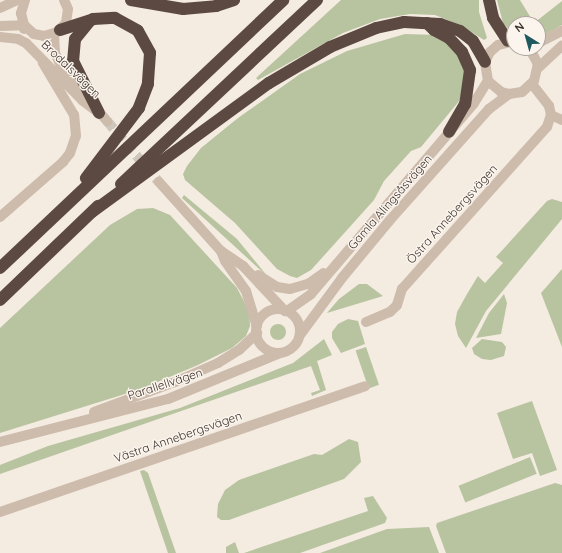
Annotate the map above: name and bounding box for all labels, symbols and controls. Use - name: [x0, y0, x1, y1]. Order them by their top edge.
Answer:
- north arrow: [506, 16, 546, 56]
- text: N: [512, 19, 527, 35]
- street label: Brodalsvägen: [38, 37, 104, 101]
- street label: Gamla Alingsåsvägen: [345, 152, 435, 252]
- street label: Östra Annebergsvägen: [404, 161, 500, 267]
- street label: Parallellvägen: [126, 365, 204, 403]
- street label: Västra Annebergsvägen: [112, 408, 244, 466]

